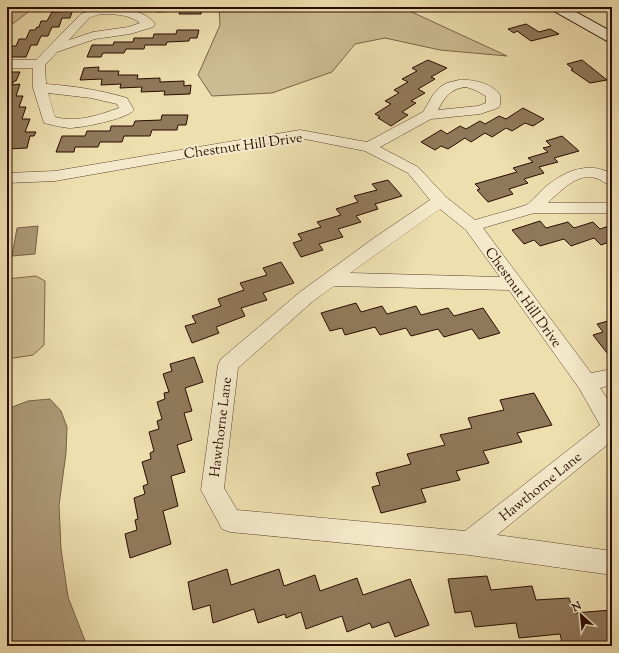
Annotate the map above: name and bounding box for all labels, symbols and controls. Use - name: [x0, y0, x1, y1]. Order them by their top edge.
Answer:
- street label: Chestnut Hill Drive: [183, 129, 304, 165]
- street label: Chestnut Hill Drive: [479, 244, 566, 352]
- street label: Hawthorne Lane: [206, 376, 238, 478]
- street label: Hawthorne Lane: [496, 448, 587, 527]
- north arrow: [561, 595, 601, 635]
- text: N: [568, 598, 585, 617]

